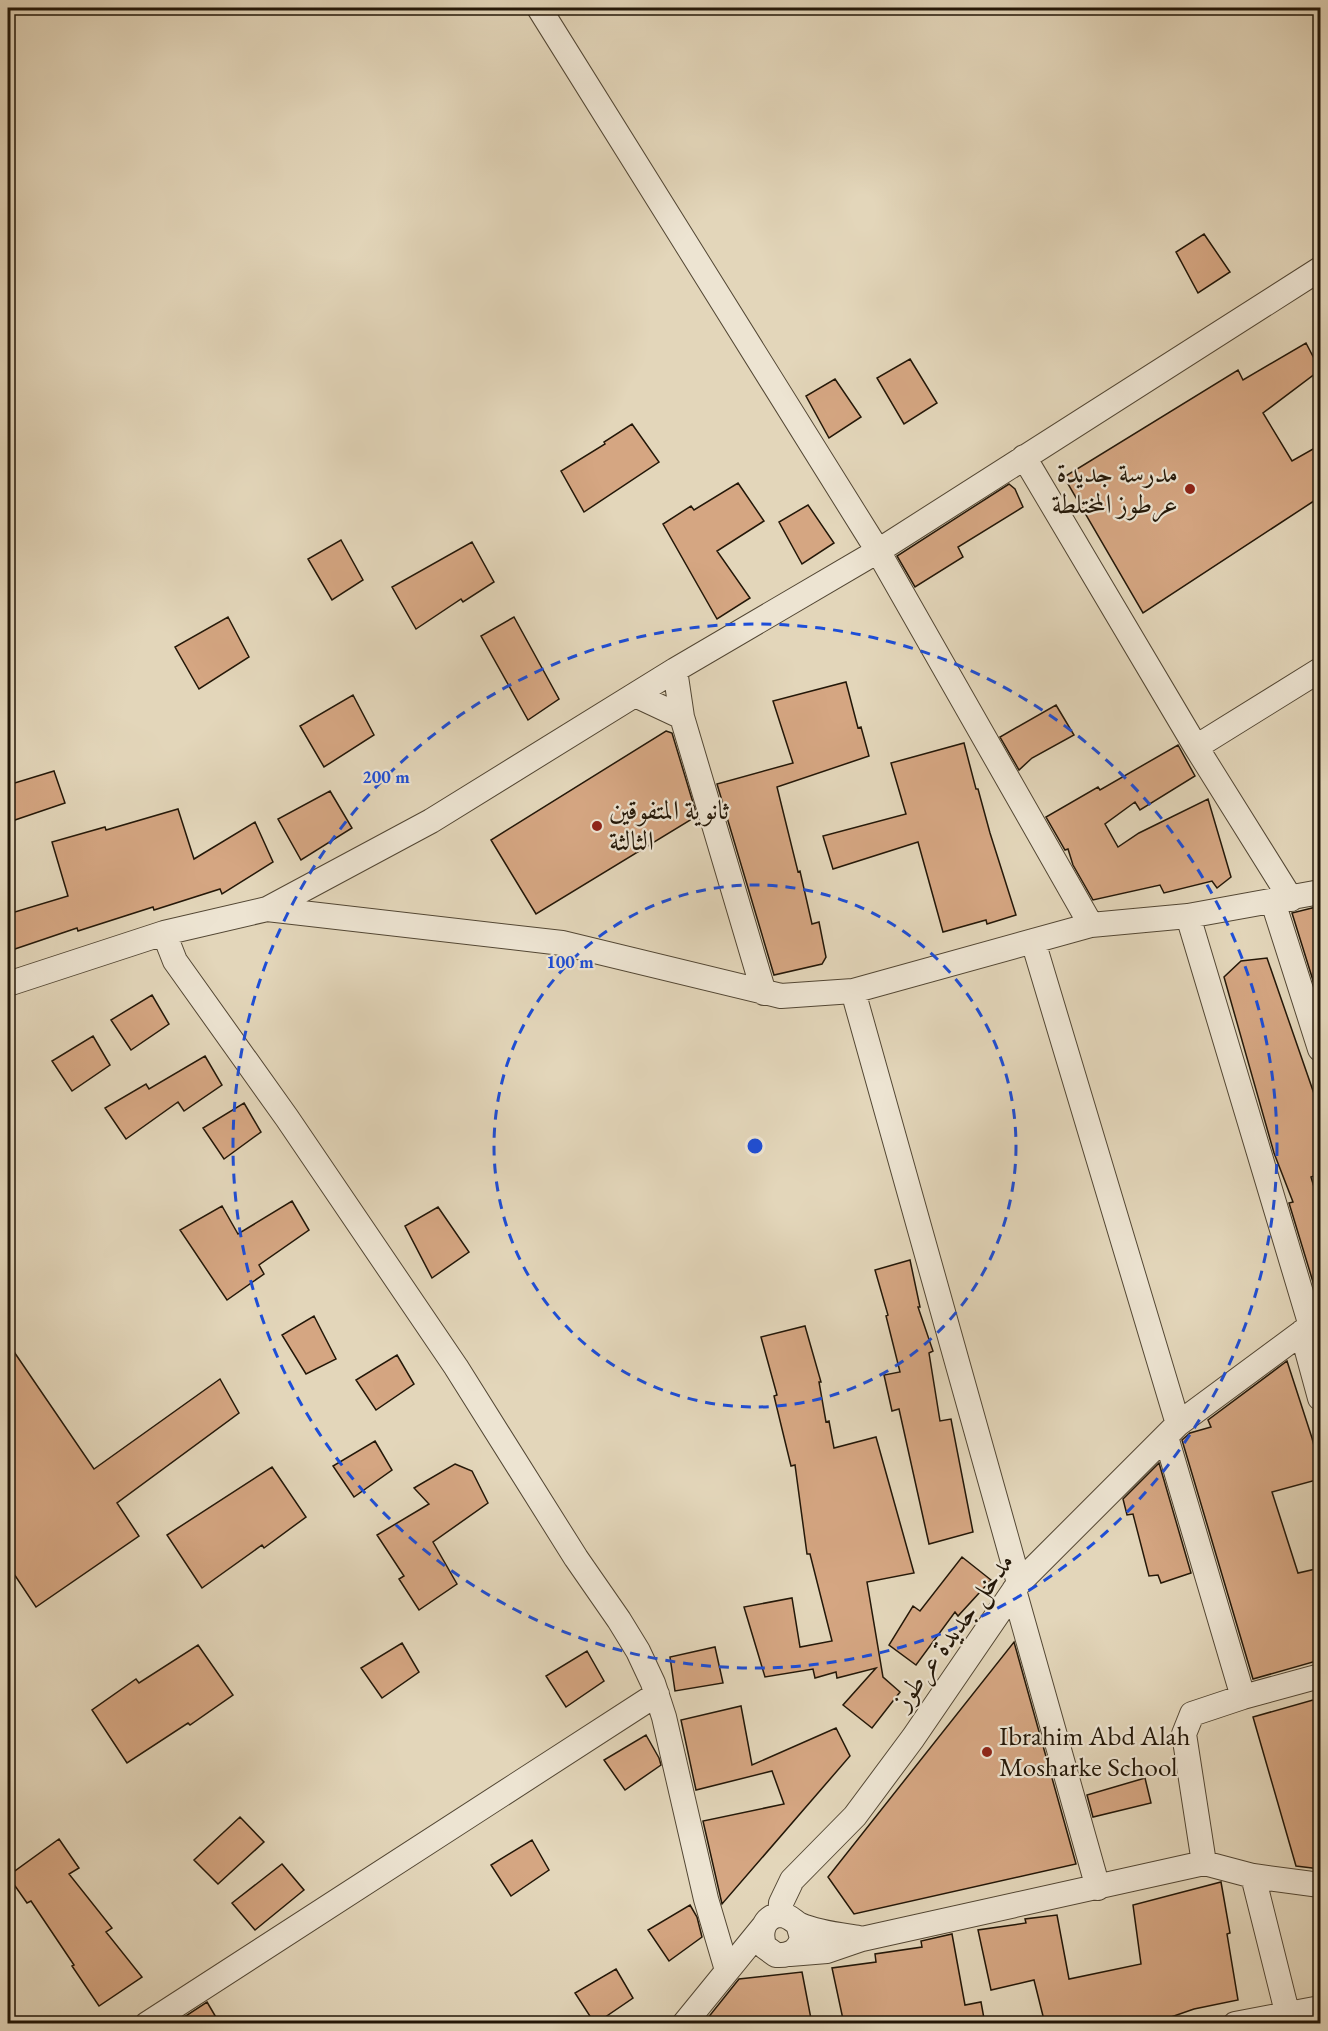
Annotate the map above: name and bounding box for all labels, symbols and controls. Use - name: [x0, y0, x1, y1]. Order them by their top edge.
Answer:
- place label: مدرسة جديدة عرطوز المختلطة: [1052, 455, 1178, 523]
- marker: مدرسة جديدة عرطوز المختلطة: [1183, 482, 1197, 496]
- text: 200 m: [362, 765, 410, 788]
- place label: ثانوية المتفوقين الثالثة: [609, 792, 730, 858]
- marker: ثانوية المتفوقين الثالثة: [590, 819, 604, 833]
- text: 100 m: [546, 950, 594, 973]
- centre of rings: [745, 1136, 765, 1156]
- street label: مدخل جديدة عرطوز: [882, 1545, 1023, 1720]
- place label: Ibrahim Abd Alah Mosharke School: [999, 1718, 1190, 1784]
- marker: Ibrahim Abd Alah Mosharke School: [980, 1745, 994, 1759]

